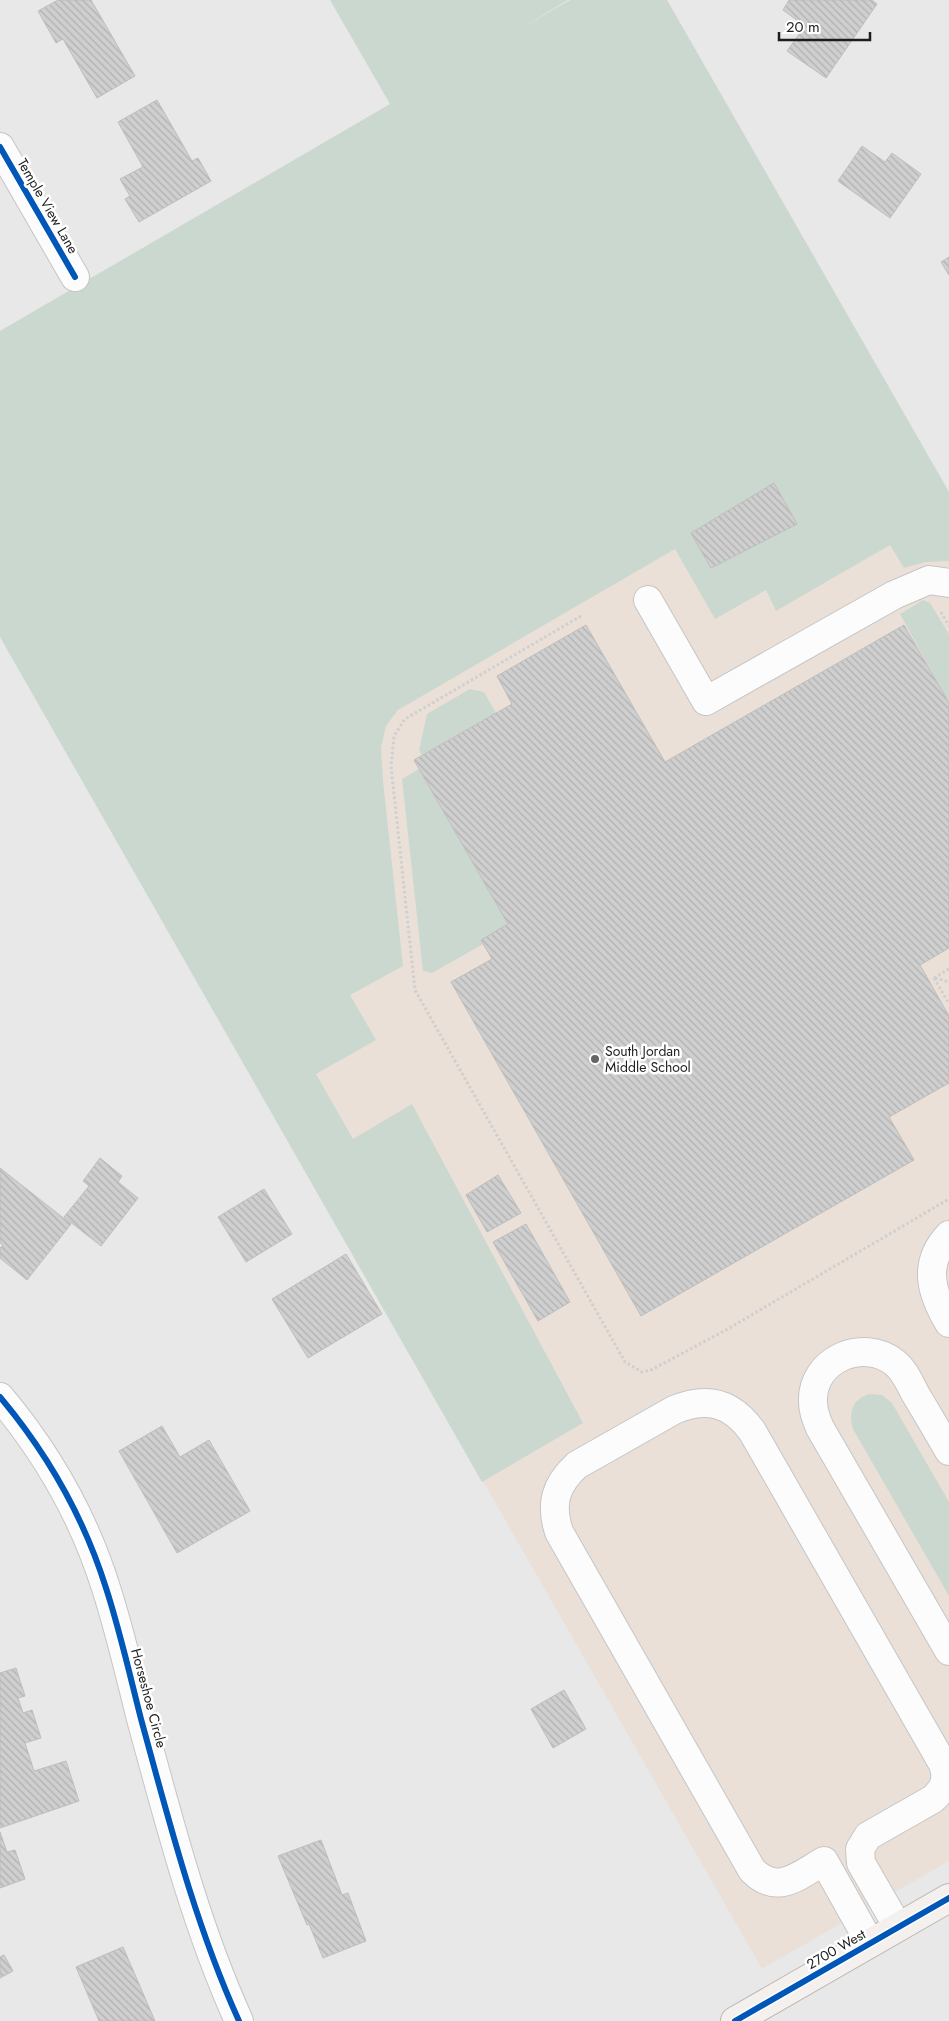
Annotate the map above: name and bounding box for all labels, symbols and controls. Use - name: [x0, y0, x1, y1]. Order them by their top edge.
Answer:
- scale bar: [779, 10, 870, 42]
- text: 20 m: [786, 16, 820, 38]
- street label: Temple View Lane: [13, 155, 83, 257]
- place label: South Jordan Middle School: [605, 1041, 691, 1077]
- marker: South Jordan Middle School: [589, 1053, 601, 1065]
- street label: Horseshoe Circle: [126, 1646, 172, 1750]
- street label: 2700 West: [803, 1924, 870, 1974]

